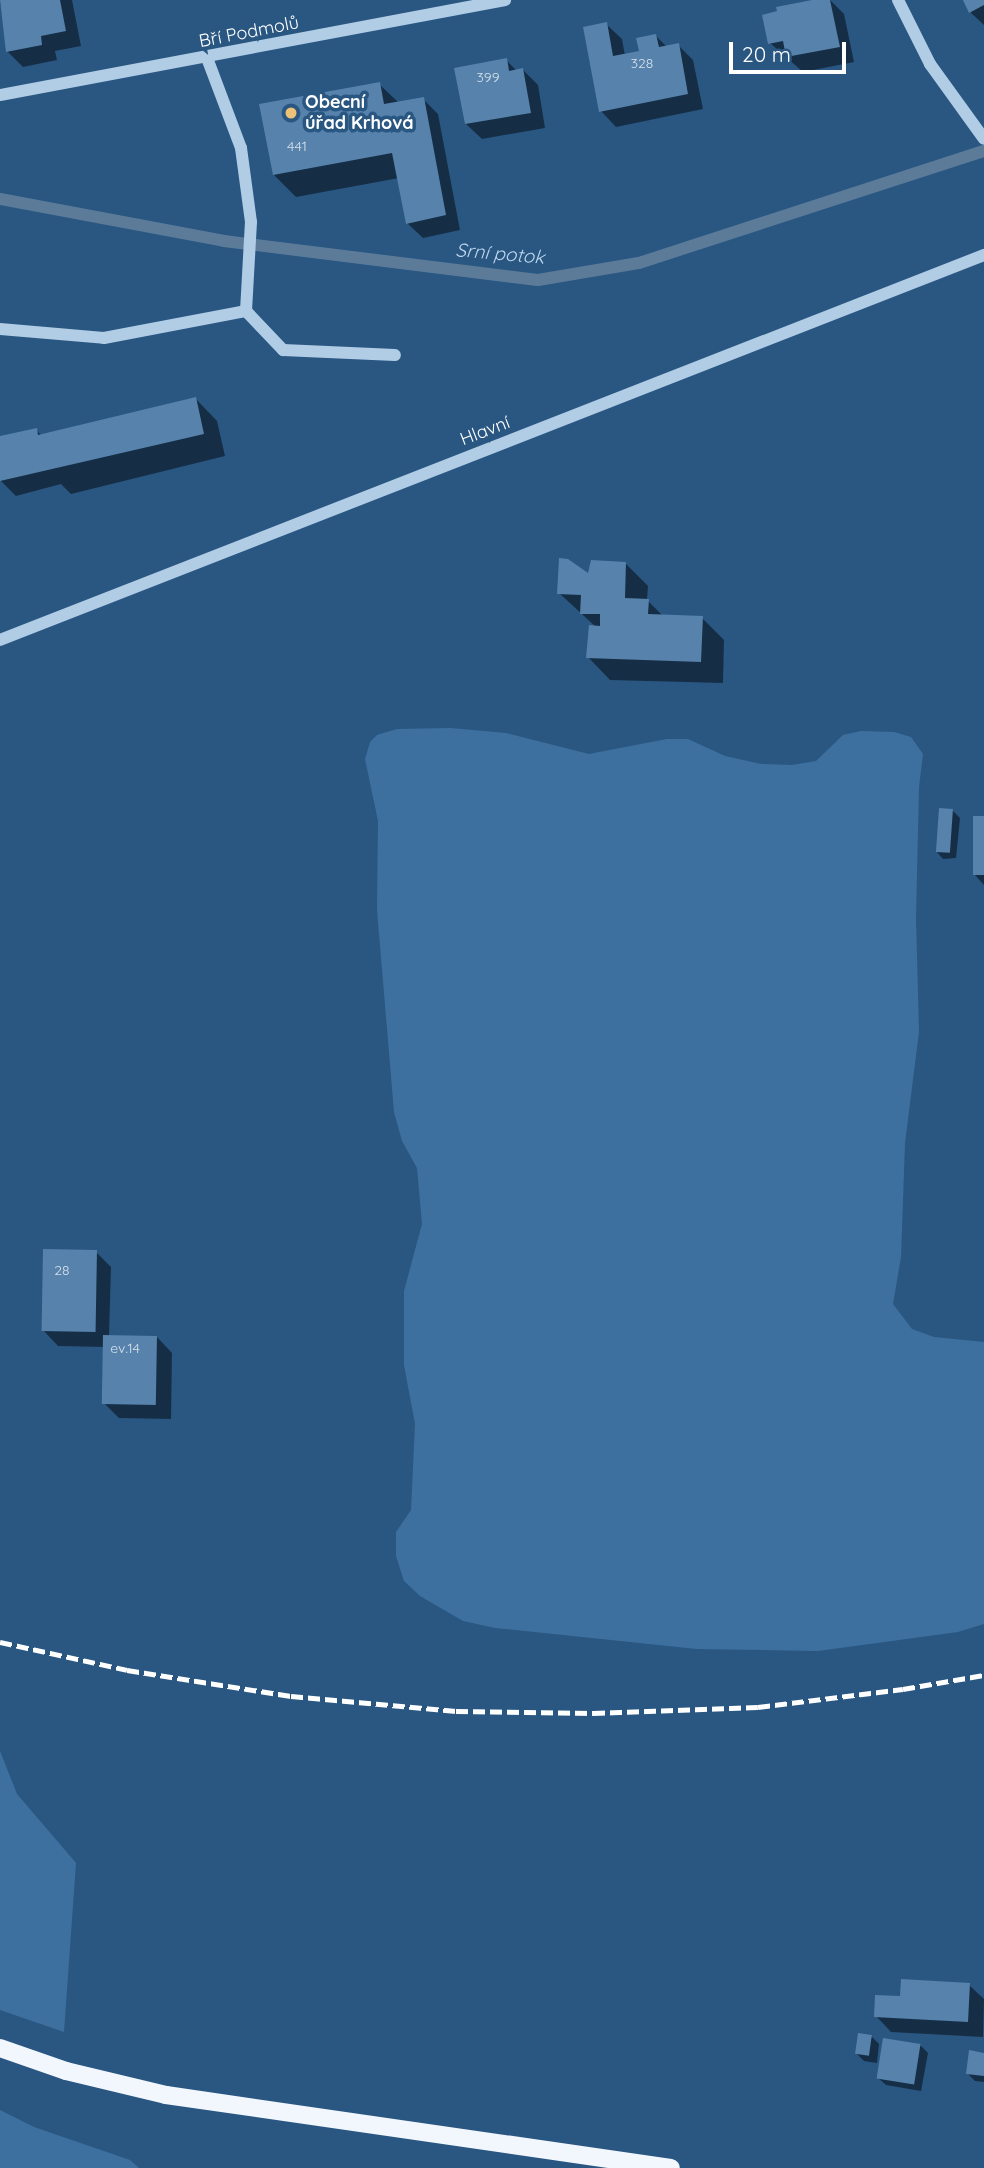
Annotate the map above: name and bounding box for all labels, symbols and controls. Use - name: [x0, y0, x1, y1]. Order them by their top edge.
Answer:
- street label: Bří Podmolů: [197, 12, 301, 52]
- scale bar: [732, 28, 849, 72]
- text: 20 m: [742, 41, 791, 67]
- house number: 328: [631, 55, 653, 71]
- house number: 399: [477, 69, 499, 85]
- place label: Obecní úřad Krhová: [305, 92, 414, 134]
- marker: Obecní úřad Krhová: [283, 105, 299, 121]
- house number: 441: [287, 138, 307, 154]
- water label: Srní potok: [455, 239, 545, 269]
- street label: Hlavní: [457, 412, 513, 450]
- house number: 28: [54, 1262, 70, 1278]
- house number: ev.14: [110, 1340, 140, 1356]

